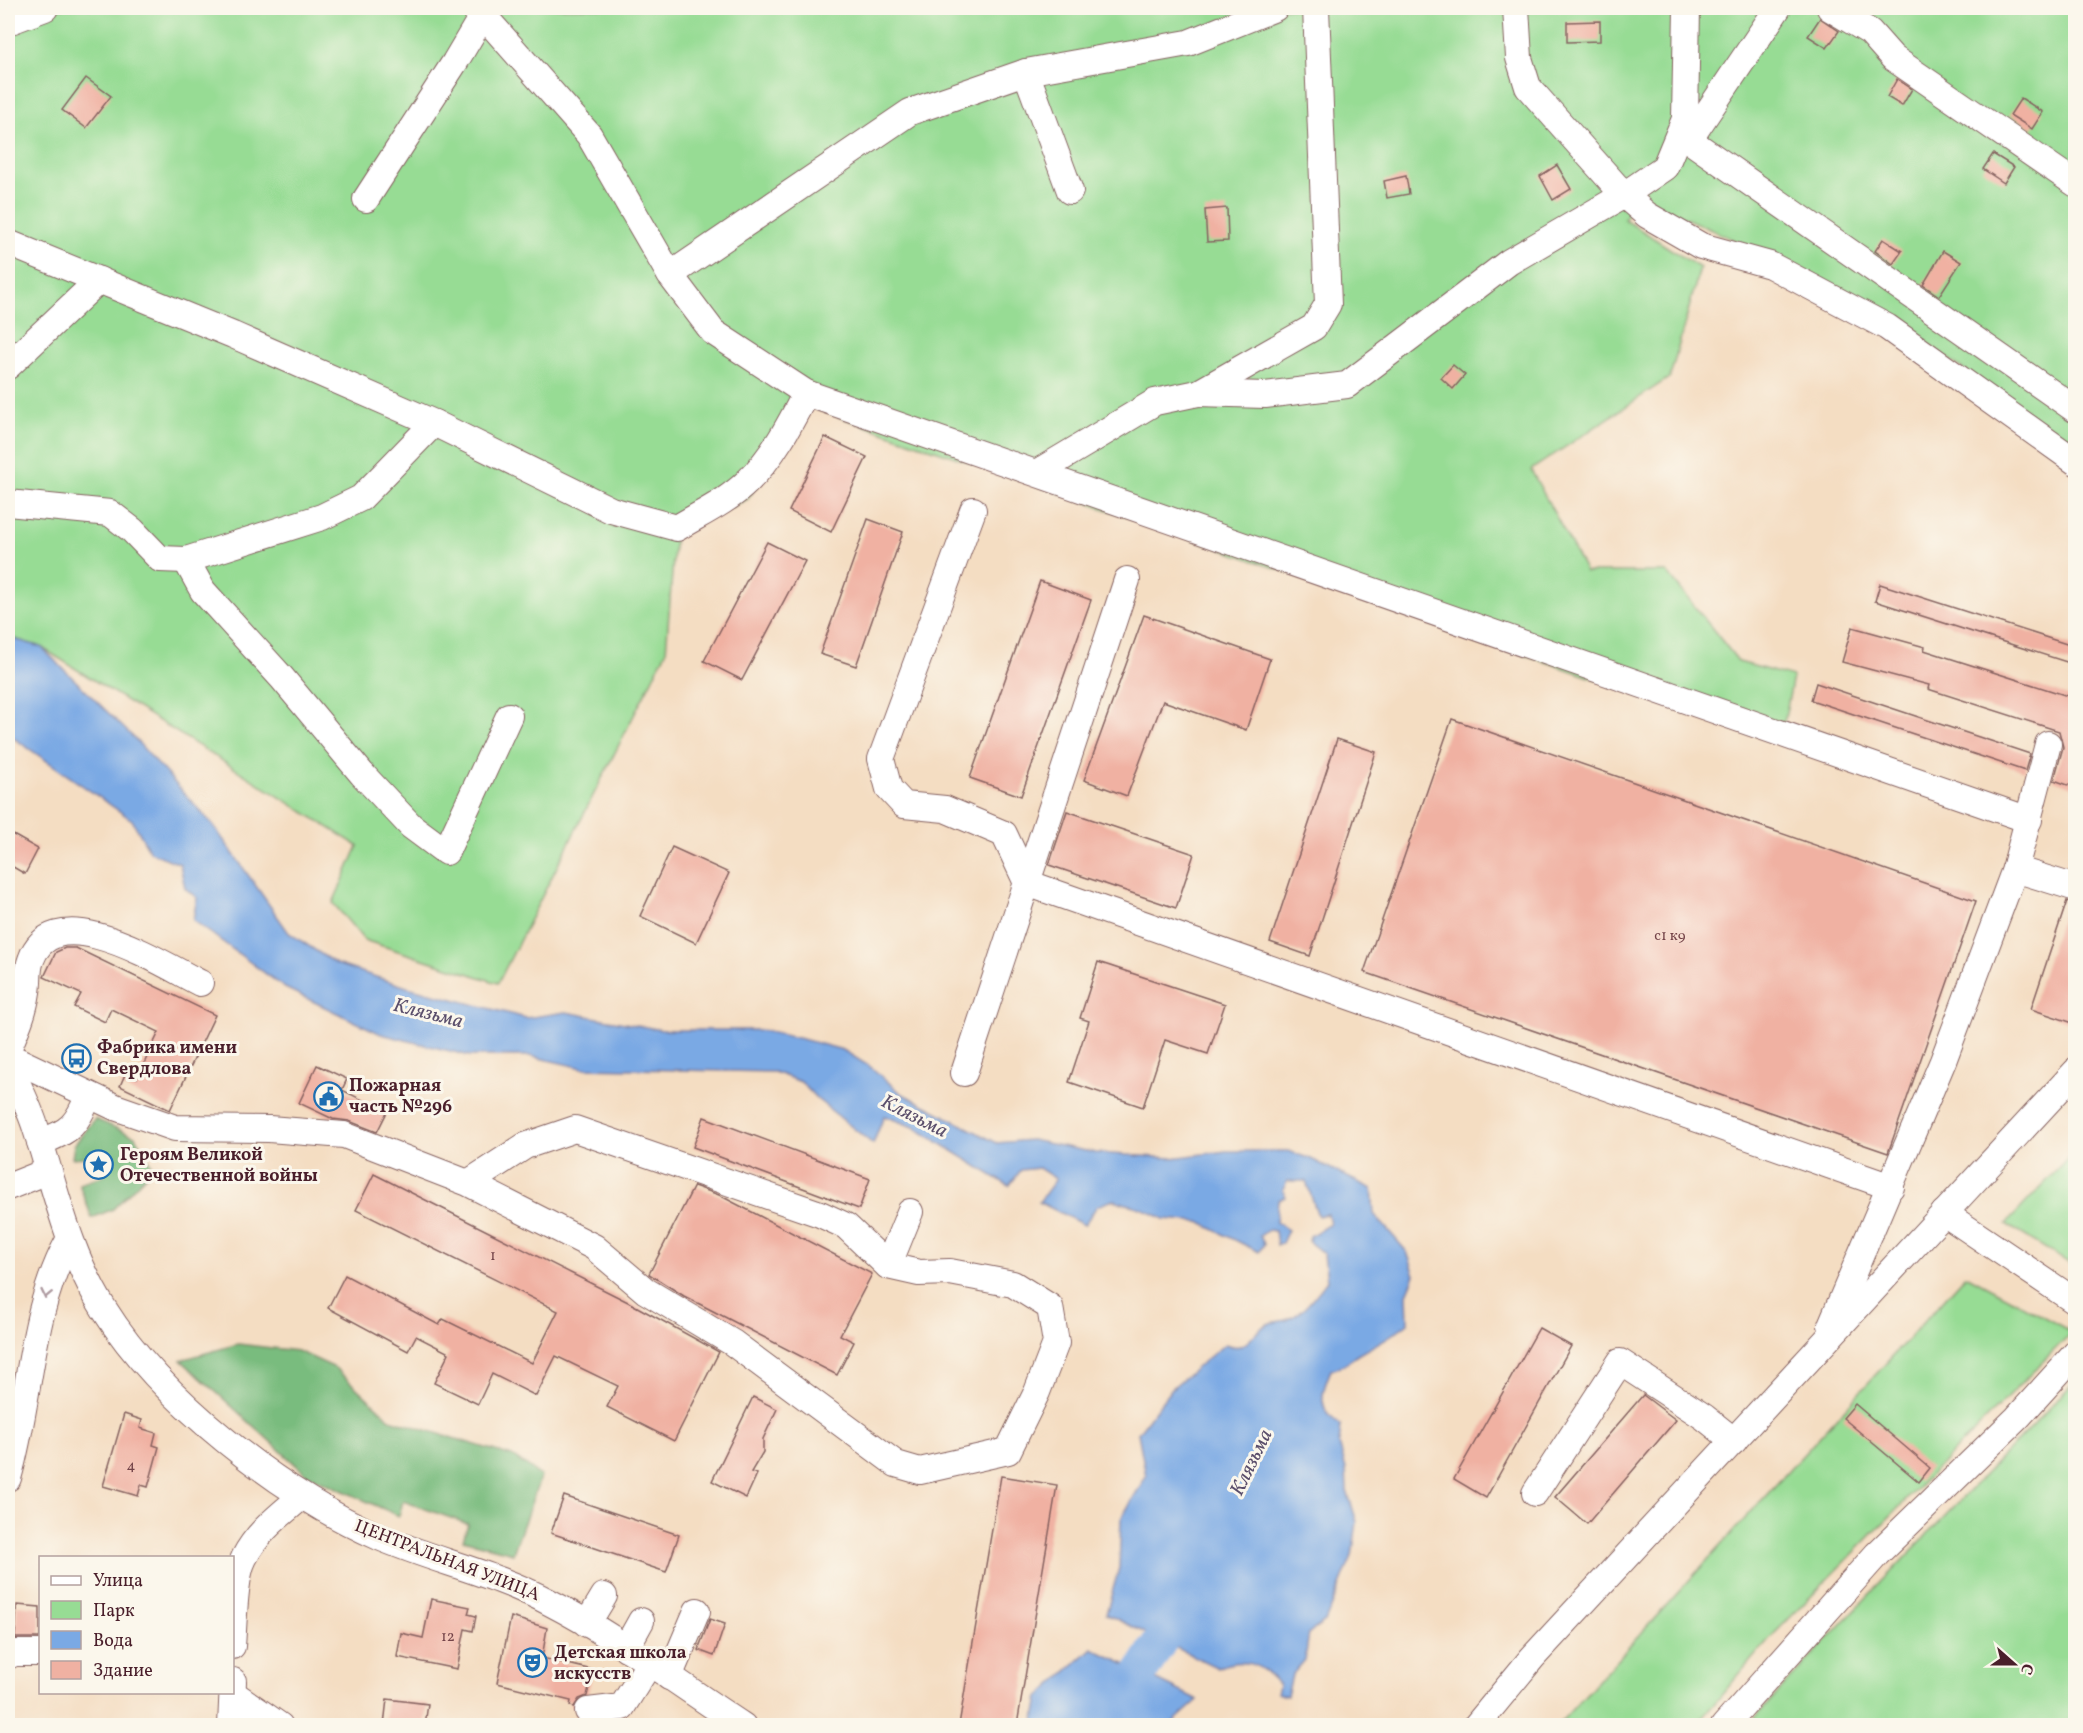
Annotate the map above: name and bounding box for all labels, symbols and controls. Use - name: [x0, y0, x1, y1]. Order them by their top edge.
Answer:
- house number: с1 к9: [1654, 926, 1686, 947]
- water label: Клязьма: [390, 992, 466, 1036]
- place label: Фабрика имени Свердлова: [97, 1036, 237, 1082]
- bus stop icon: Фабрика имени Свердлова: [60, 1042, 92, 1074]
- place label: Пожарная часть №296: [349, 1074, 452, 1120]
- public building icon: Пожарная часть №296: [312, 1080, 344, 1112]
- water label: Клязьма: [876, 1088, 952, 1146]
- place label: Героям Великой Отечественной войны: [120, 1143, 318, 1189]
- place icon: Героям Великой Отечественной войны: [83, 1149, 115, 1181]
- house number: 1: [490, 1246, 496, 1267]
- one-way arrow: [41, 1288, 54, 1298]
- water label: Клязьма: [1224, 1425, 1280, 1501]
- house number: 4: [127, 1456, 136, 1477]
- street label: ЦЕНТРАЛЬНАЯ УЛИЦА: [351, 1514, 544, 1608]
- legend: [39, 1556, 234, 1694]
- text: Улица: [93, 1569, 143, 1594]
- text: Парк: [93, 1599, 135, 1624]
- house number: 12: [441, 1627, 455, 1648]
- text: Вода: [93, 1629, 133, 1654]
- north arrow: [1984, 1634, 2044, 1694]
- place label: Детская школа искусств: [554, 1641, 687, 1687]
- theatre icon: Детская школа искусств: [517, 1647, 549, 1679]
- text: Здание: [93, 1659, 153, 1684]
- text: С: [2014, 1660, 2038, 1677]

